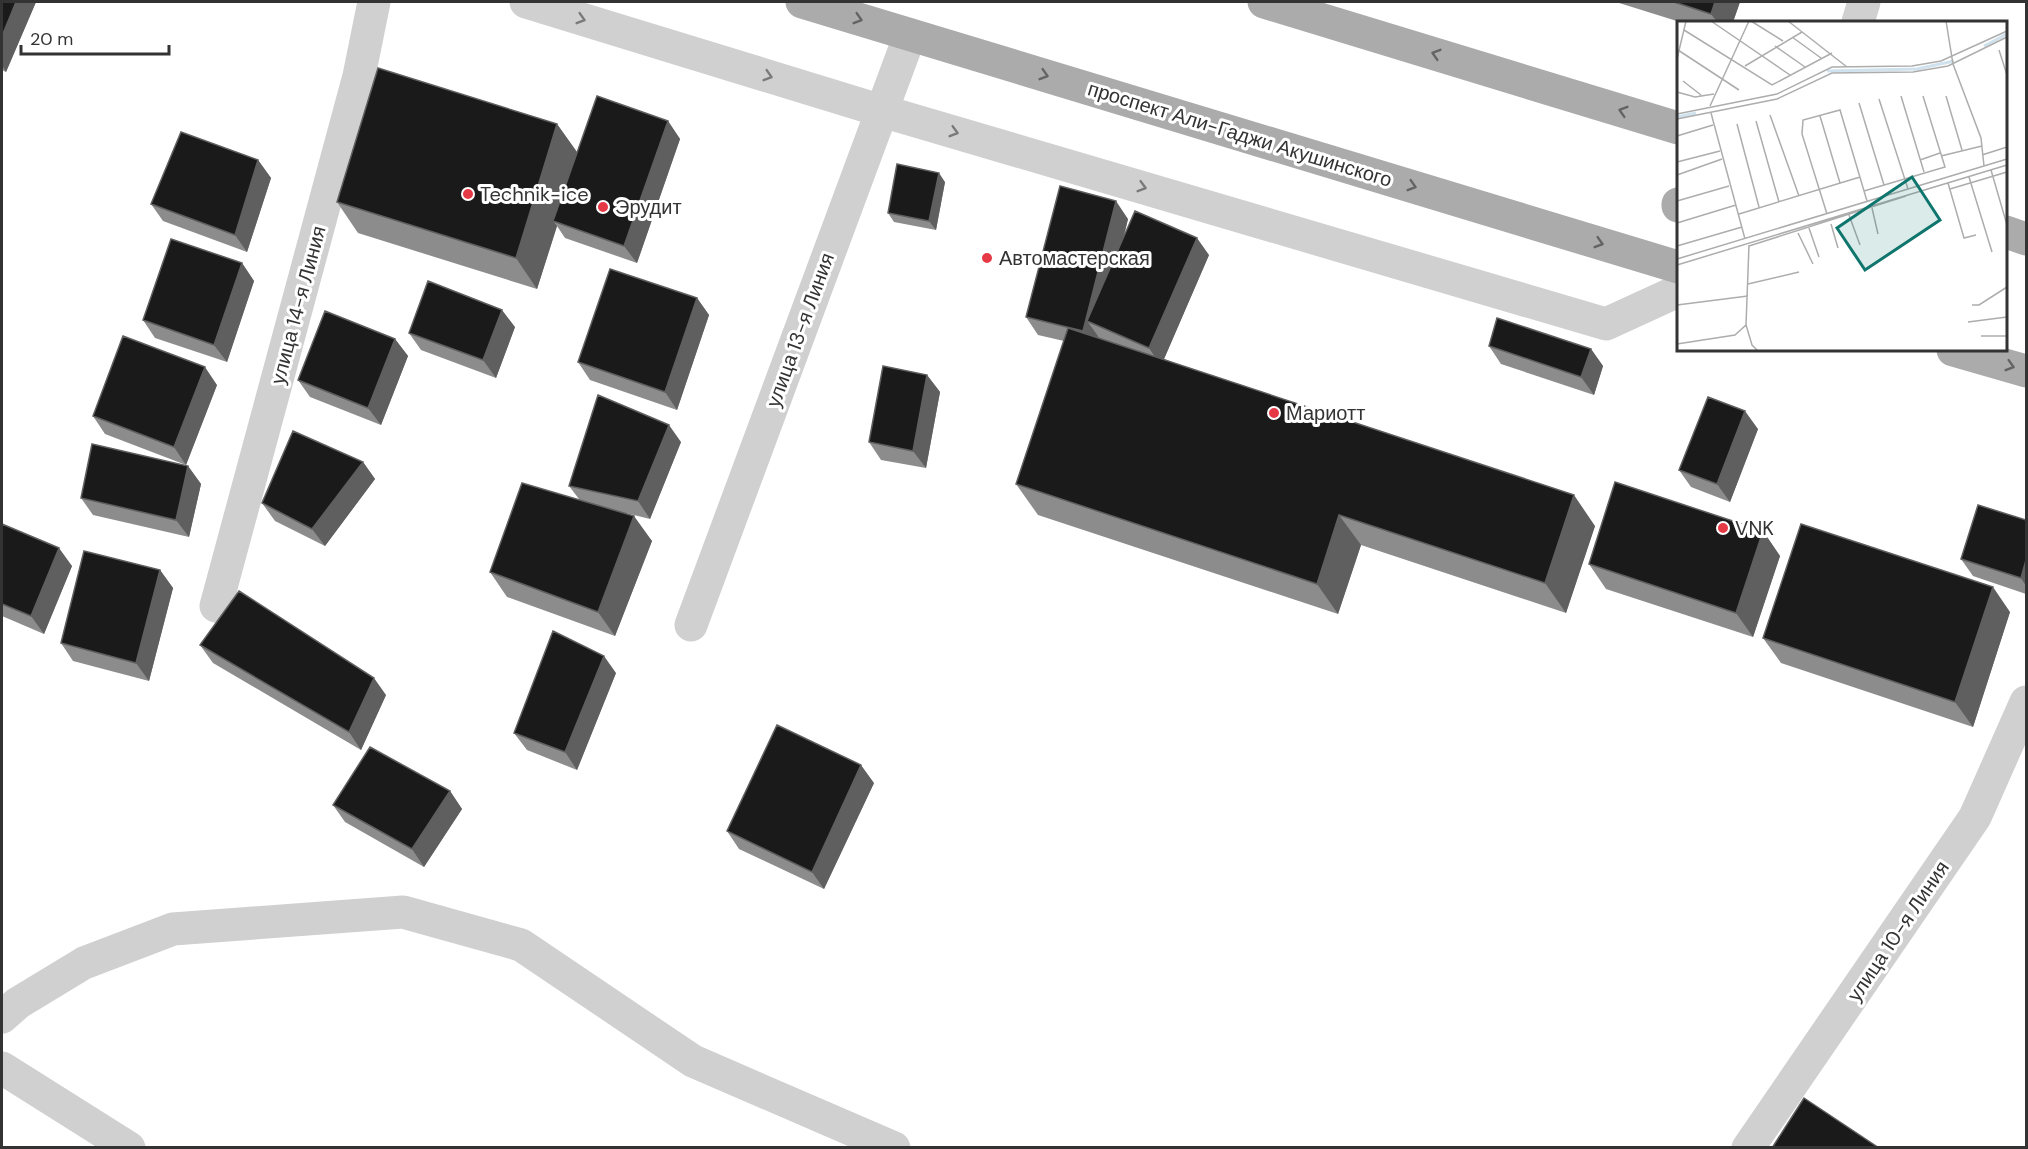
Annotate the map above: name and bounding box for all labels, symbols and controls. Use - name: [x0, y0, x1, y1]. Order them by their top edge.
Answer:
- one-way arrow: [575, 12, 586, 24]
- one-way arrow: [852, 12, 863, 24]
- scale bar: [21, 18, 170, 56]
- inset map: [1677, 21, 2007, 351]
- text: 20 m: [30, 27, 73, 51]
- one-way arrow: [1431, 49, 1442, 61]
- one-way arrow: [1038, 68, 1049, 80]
- one-way arrow: [762, 69, 773, 81]
- street label: проспект Али-Гаджи Акушинского: [1085, 75, 1395, 193]
- one-way arrow: [1618, 106, 1628, 118]
- one-way arrow: [949, 125, 959, 137]
- one-way arrow: [1406, 179, 1417, 191]
- one-way arrow: [1136, 180, 1146, 193]
- place label: Technik-ice: [480, 181, 589, 207]
- marker: Technik-ice: [461, 187, 475, 201]
- place label: Эрудит: [615, 194, 682, 220]
- marker: Эрудит: [596, 200, 610, 214]
- street label: улица 14-я Линия: [264, 223, 332, 387]
- one-way arrow: [1593, 236, 1604, 248]
- place label: Автомастерская: [999, 245, 1150, 271]
- street label: улица 13-я Линия: [760, 249, 840, 411]
- marker: Автомастерская: [980, 251, 994, 265]
- one-way arrow: [2004, 359, 2015, 372]
- place label: Мариотт: [1286, 400, 1365, 426]
- marker: Мариотт: [1267, 406, 1281, 420]
- place label: VNK: [1735, 515, 1774, 541]
- marker: VNK: [1716, 521, 1730, 535]
- street label: улица 10-я Линия: [1841, 856, 1955, 1006]

